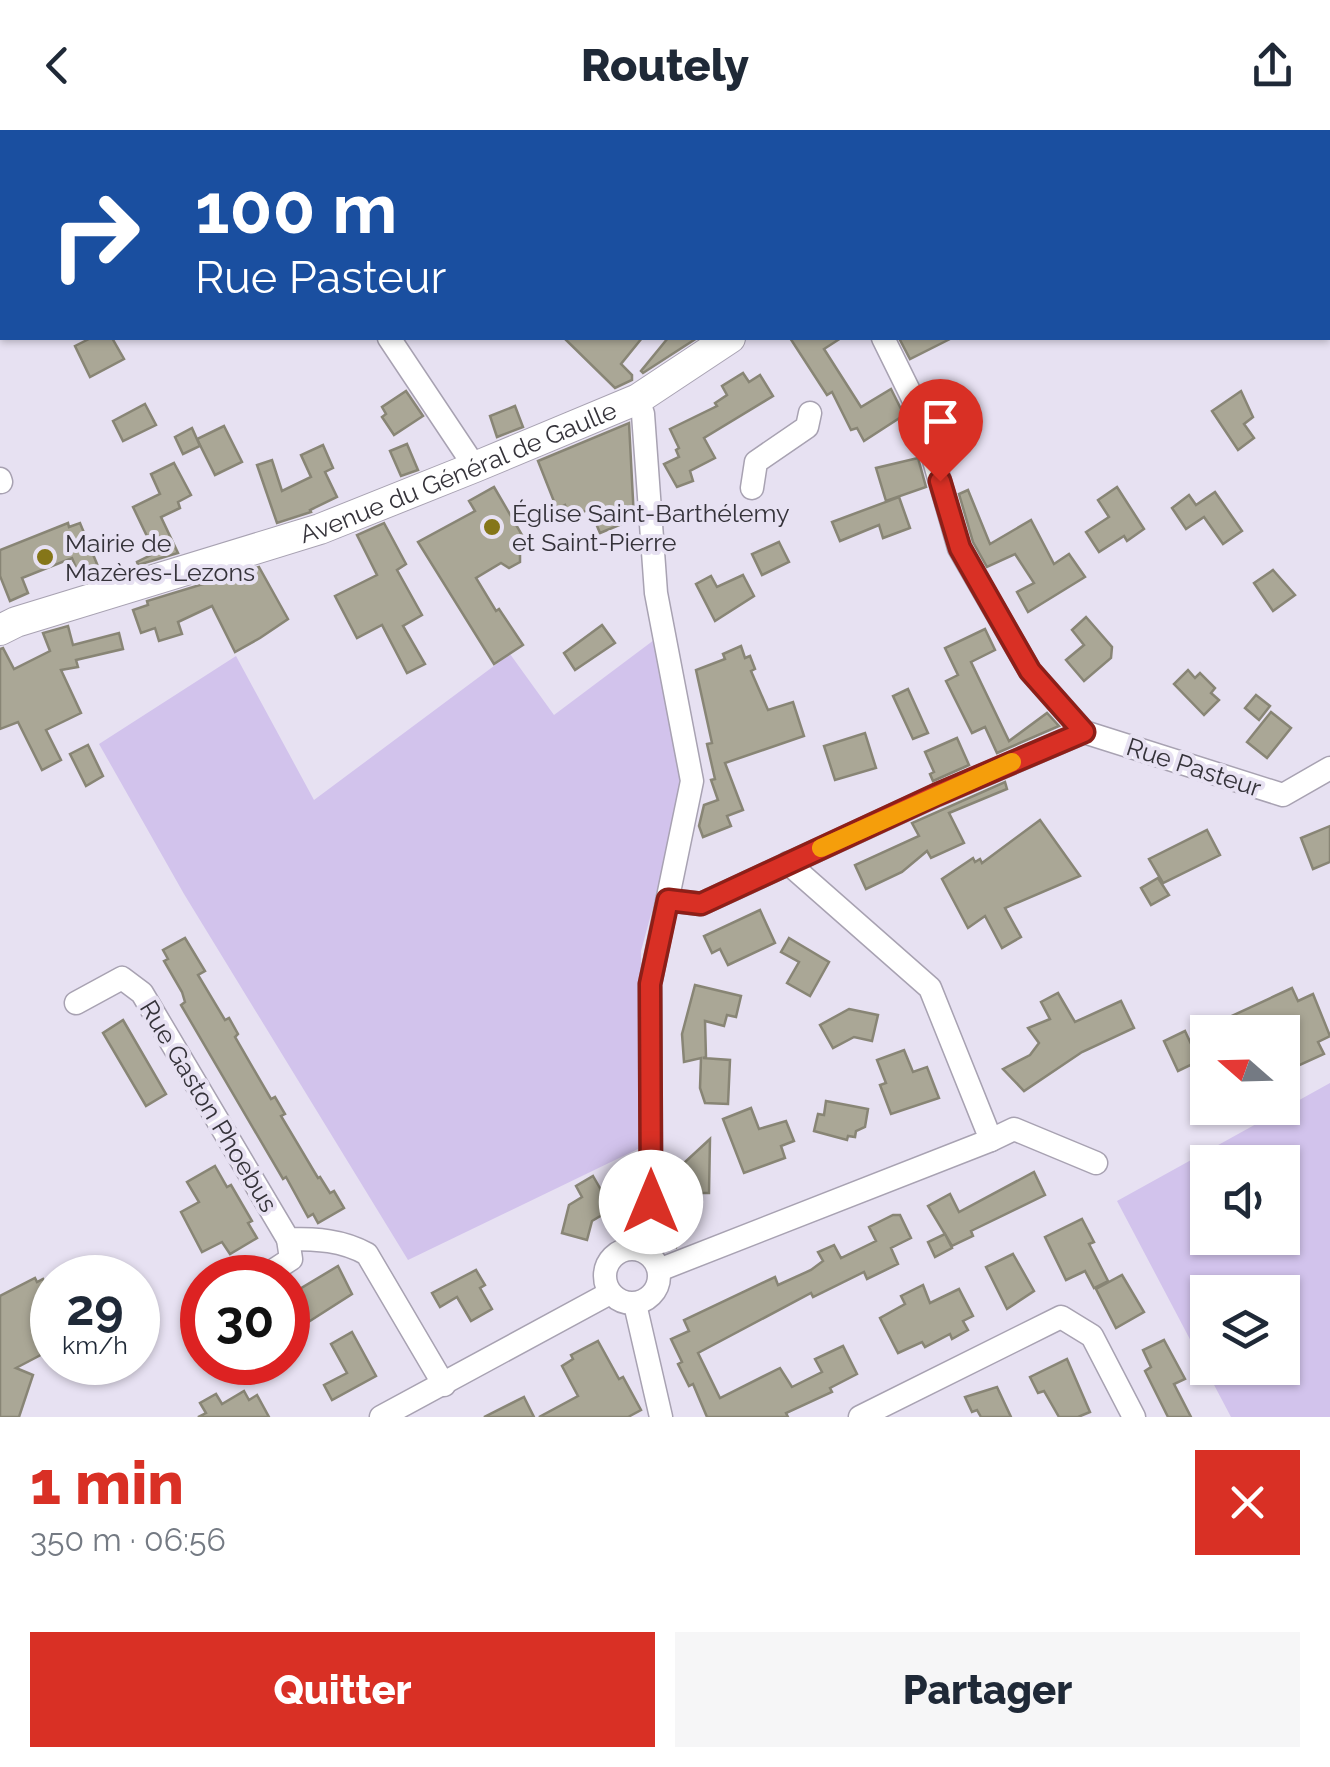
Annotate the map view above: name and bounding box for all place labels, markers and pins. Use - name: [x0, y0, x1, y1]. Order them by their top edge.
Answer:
- pin: [898, 379, 983, 482]
- place label: Église Saint-Barthélemy et Saint-Pierre: [512, 498, 790, 557]
- marker: Église Saint-Barthélemy et Saint-Pierre: [481, 516, 503, 538]
- place label: Mairie de Mazères-Lezons: [65, 528, 255, 587]
- marker: Mairie de Mazères-Lezons: [34, 546, 56, 568]

